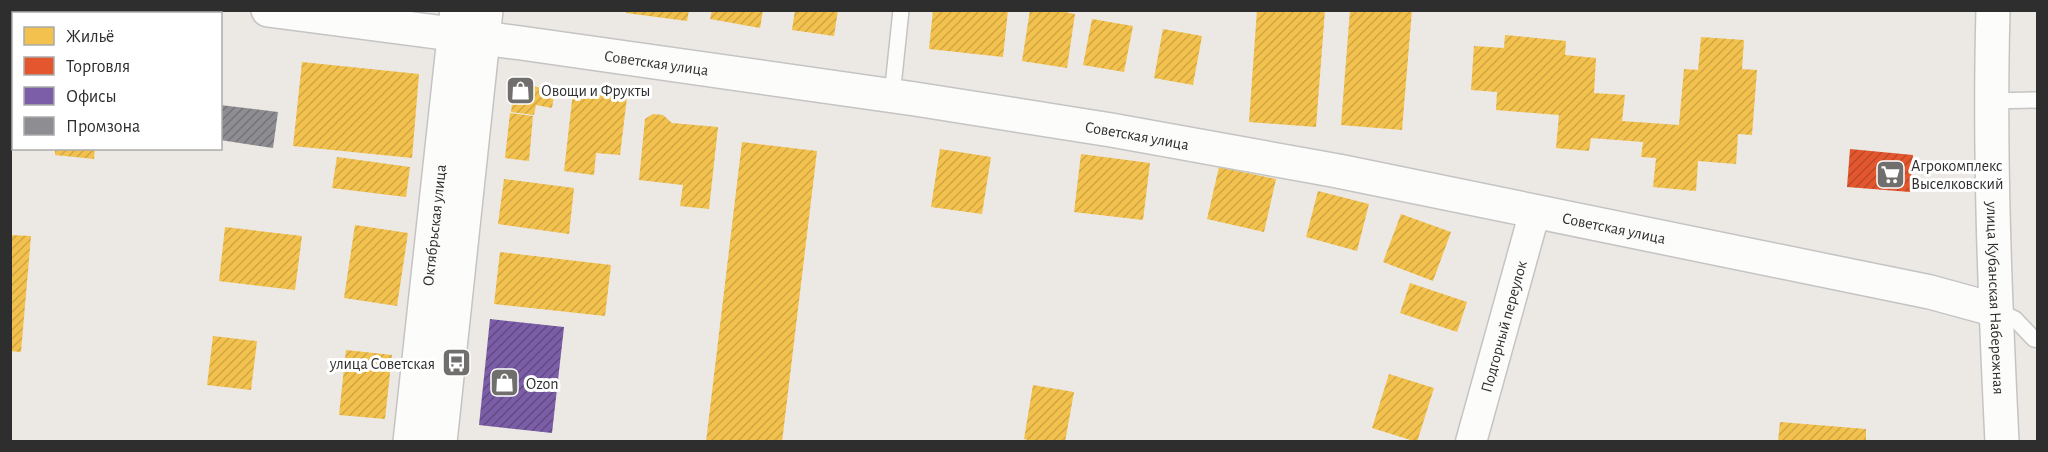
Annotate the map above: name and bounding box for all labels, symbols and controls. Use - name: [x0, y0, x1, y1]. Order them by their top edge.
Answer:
- legend: [12, 12, 222, 150]
- text: Жильё: [66, 28, 114, 46]
- street label: Советская улица: [603, 48, 710, 79]
- text: Торговля: [66, 58, 130, 76]
- shop icon: Овощи и Фрукты: [504, 74, 536, 106]
- place label: Овощи и Фрукты: [541, 83, 650, 100]
- text: Офисы: [66, 88, 117, 106]
- text: Промзона: [66, 118, 140, 136]
- street label: Советская улица: [1084, 119, 1190, 153]
- supermarket icon: Агрокомплекс Выселковский: [1874, 158, 1906, 190]
- place label: Агрокомплекс Выселковский: [1911, 158, 2003, 192]
- street label: Октябрьская улица: [420, 164, 449, 287]
- street label: улица Кубанская Набережная: [1983, 200, 2007, 395]
- street label: Советская улица: [1561, 210, 1667, 247]
- street label: Подгорный переулок: [1478, 258, 1530, 394]
- bus stop icon: улица Советская: [440, 347, 472, 379]
- place label: улица Советская: [329, 356, 435, 373]
- shop icon: Ozon: [489, 367, 521, 399]
- place label: Ozon: [526, 376, 558, 392]

